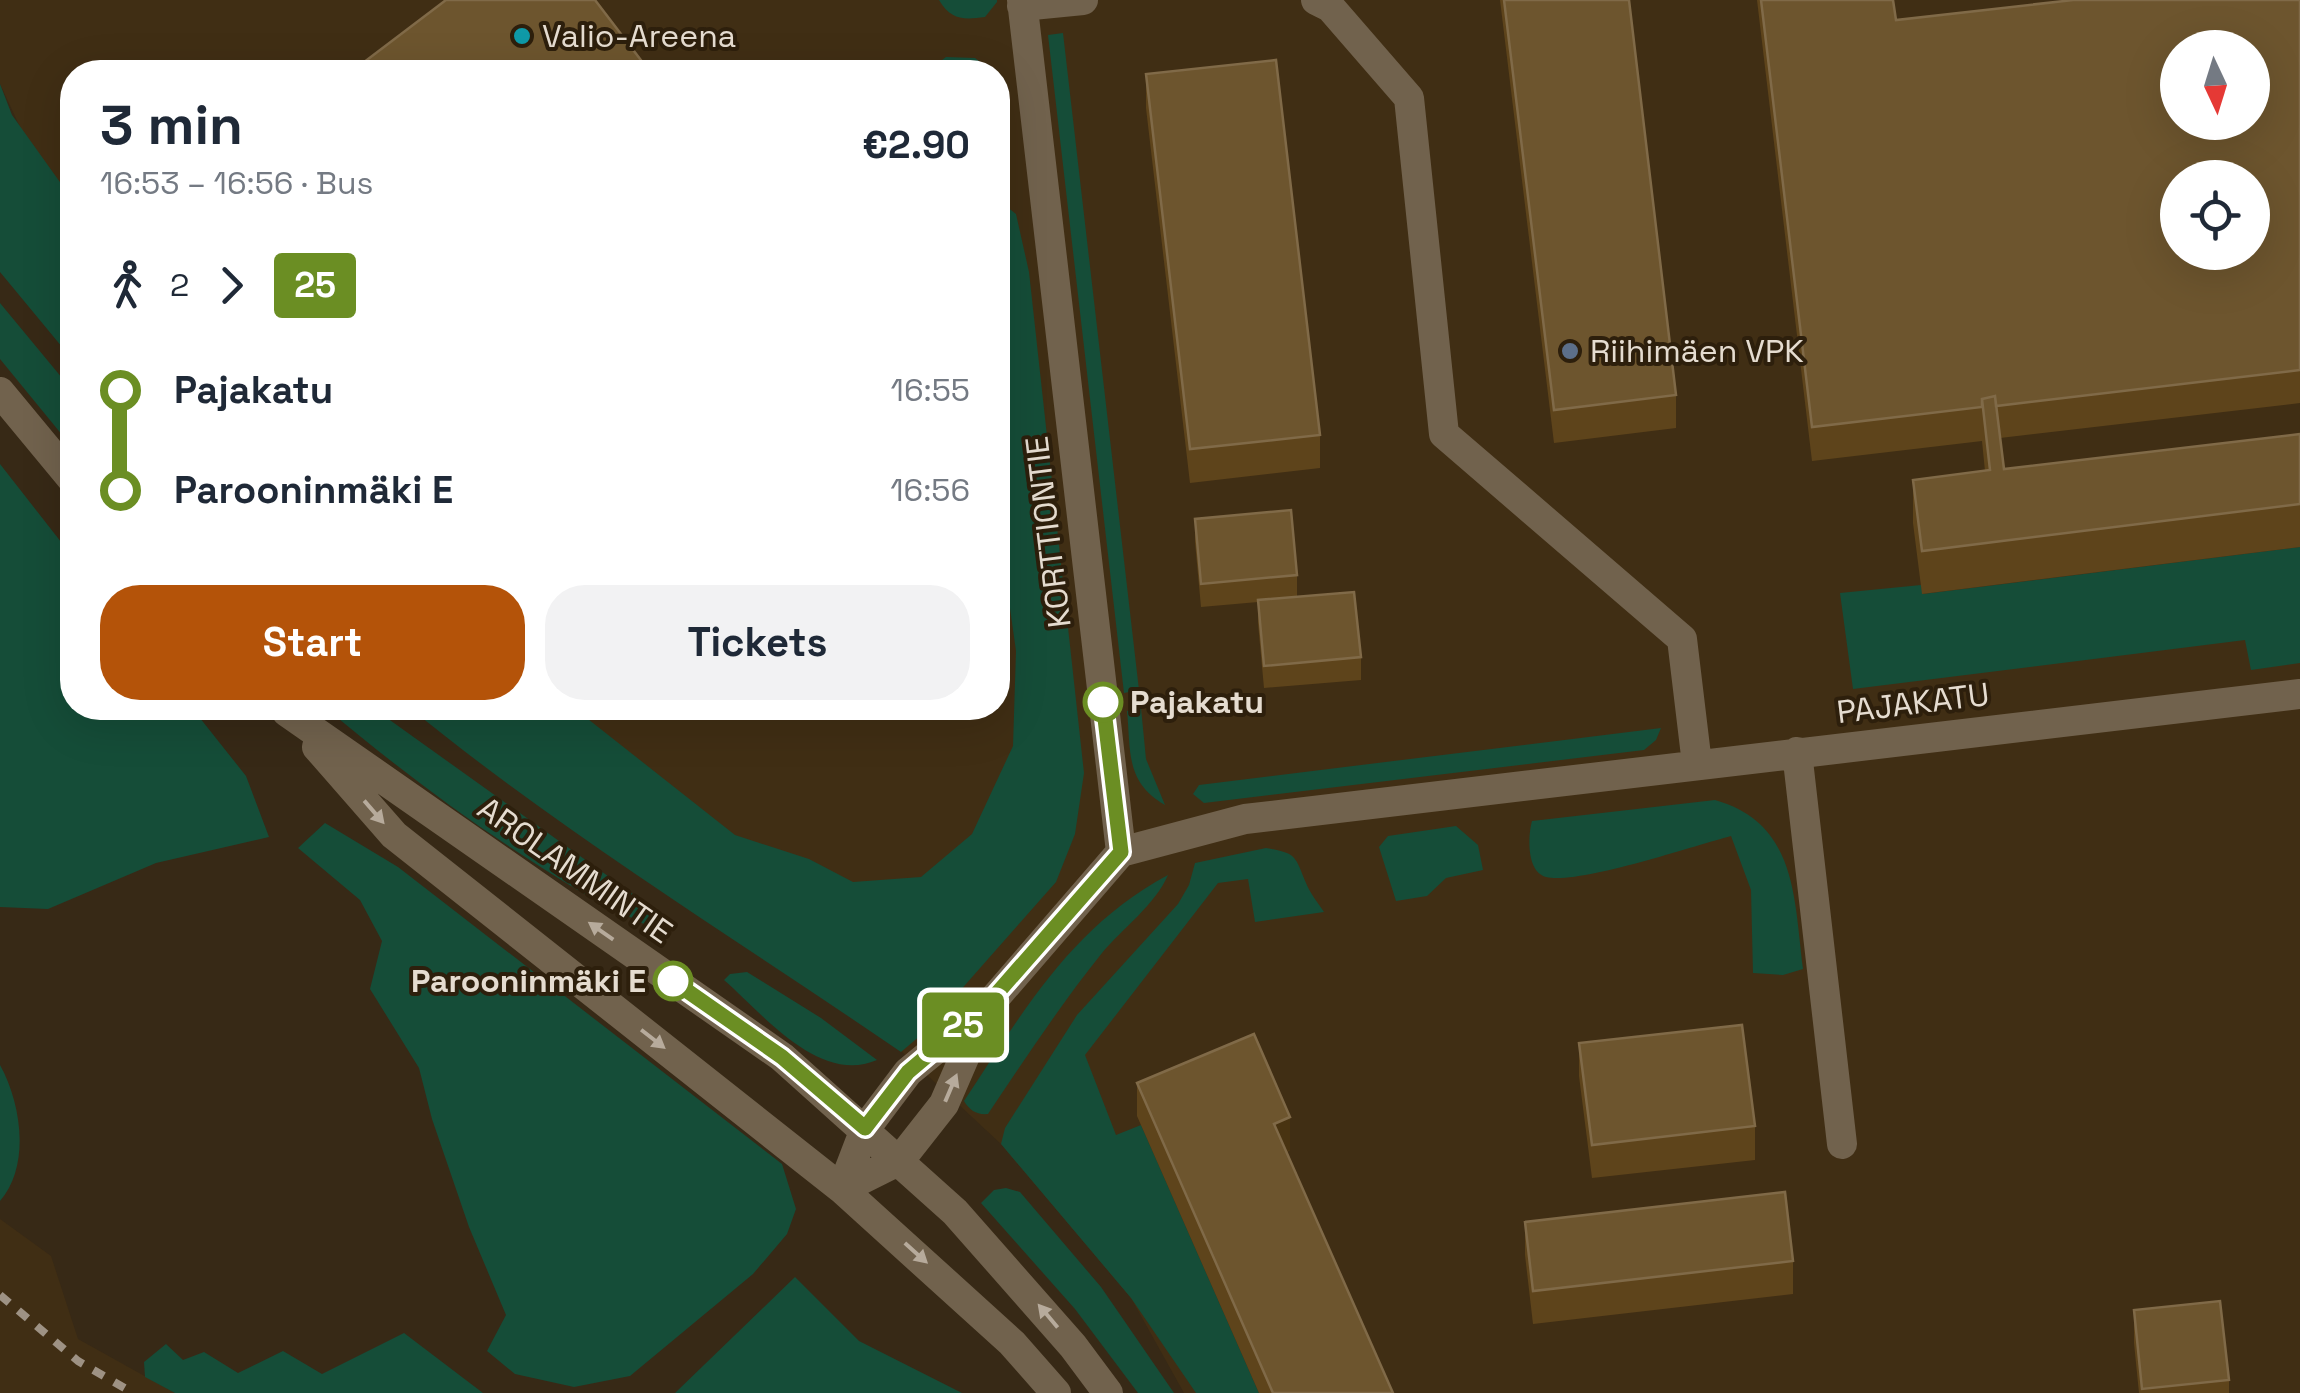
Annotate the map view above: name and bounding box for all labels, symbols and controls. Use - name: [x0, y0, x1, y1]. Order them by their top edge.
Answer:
- place label: Valio-Areena: [542, 16, 736, 56]
- marker: Valio-Areena: [511, 25, 533, 47]
- north arrow: [2160, 30, 2270, 140]
- map controls: [2160, 30, 2270, 270]
- text: 3 min: [100, 90, 243, 160]
- text: €2.90: [862, 121, 970, 169]
- button: locate: [2160, 160, 2270, 270]
- text: 16:53 – 16:56 · Bus: [100, 163, 373, 203]
- icon: walk: [100, 258, 155, 313]
- icon: forward: [204, 258, 259, 313]
- text: 25: [294, 263, 336, 307]
- text: 2: [170, 265, 189, 305]
- place label: Riihimäen VPK: [1590, 331, 1804, 371]
- marker: Riihimäen VPK: [1559, 340, 1581, 362]
- text: Pajakatu: [174, 366, 333, 414]
- text: 16:55: [891, 370, 970, 410]
- street label: KORTTIONTIE: [1016, 434, 1080, 630]
- text: Parooninmäki E: [174, 466, 453, 514]
- text: 16:56: [890, 470, 970, 510]
- button: Start: [100, 585, 525, 700]
- button: Tickets: [545, 585, 970, 700]
- street label: PAJAKATU: [1835, 674, 1991, 732]
- place label: Pajakatu: [1130, 682, 1264, 722]
- marker: Pajakatu: [1084, 683, 1122, 721]
- street label: AROLAMMINTIE: [470, 788, 680, 952]
- one-way arrow: [362, 800, 385, 824]
- one-way arrow: [588, 922, 615, 941]
- place label: Parooninmäki E: [411, 961, 646, 1001]
- marker: Parooninmäki E: [654, 962, 692, 1000]
- line badge: 25: [918, 992, 1008, 1058]
- text: 25: [942, 1003, 984, 1047]
- one-way arrow: [640, 1028, 666, 1049]
- one-way arrow: [943, 1073, 959, 1103]
- one-way arrow: [904, 1241, 928, 1264]
- one-way arrow: [1038, 1304, 1059, 1329]

